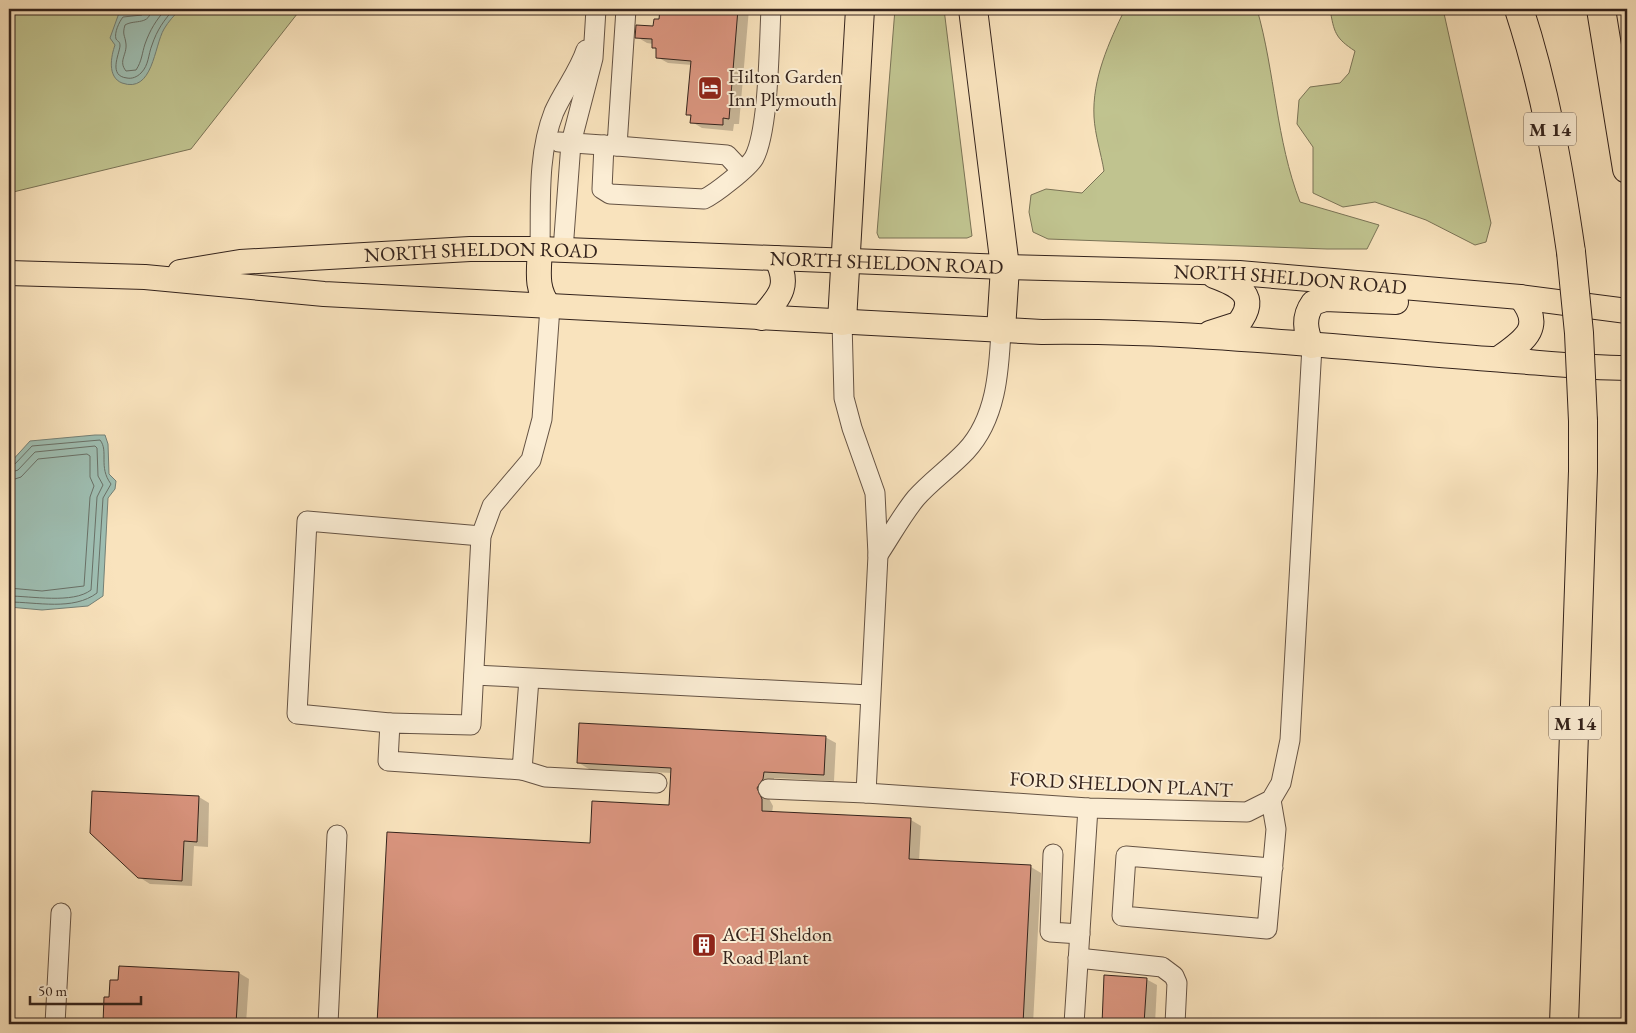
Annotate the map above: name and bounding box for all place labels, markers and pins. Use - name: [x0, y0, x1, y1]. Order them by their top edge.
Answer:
- place label: Hilton Garden Inn Plymouth: [728, 63, 843, 112]
- hotel icon: Hilton Garden Inn Plymouth: [697, 75, 723, 101]
- place label: ACH Sheldon Road Plant: [721, 921, 833, 970]
- building icon: ACH Sheldon Road Plant: [691, 932, 717, 958]

